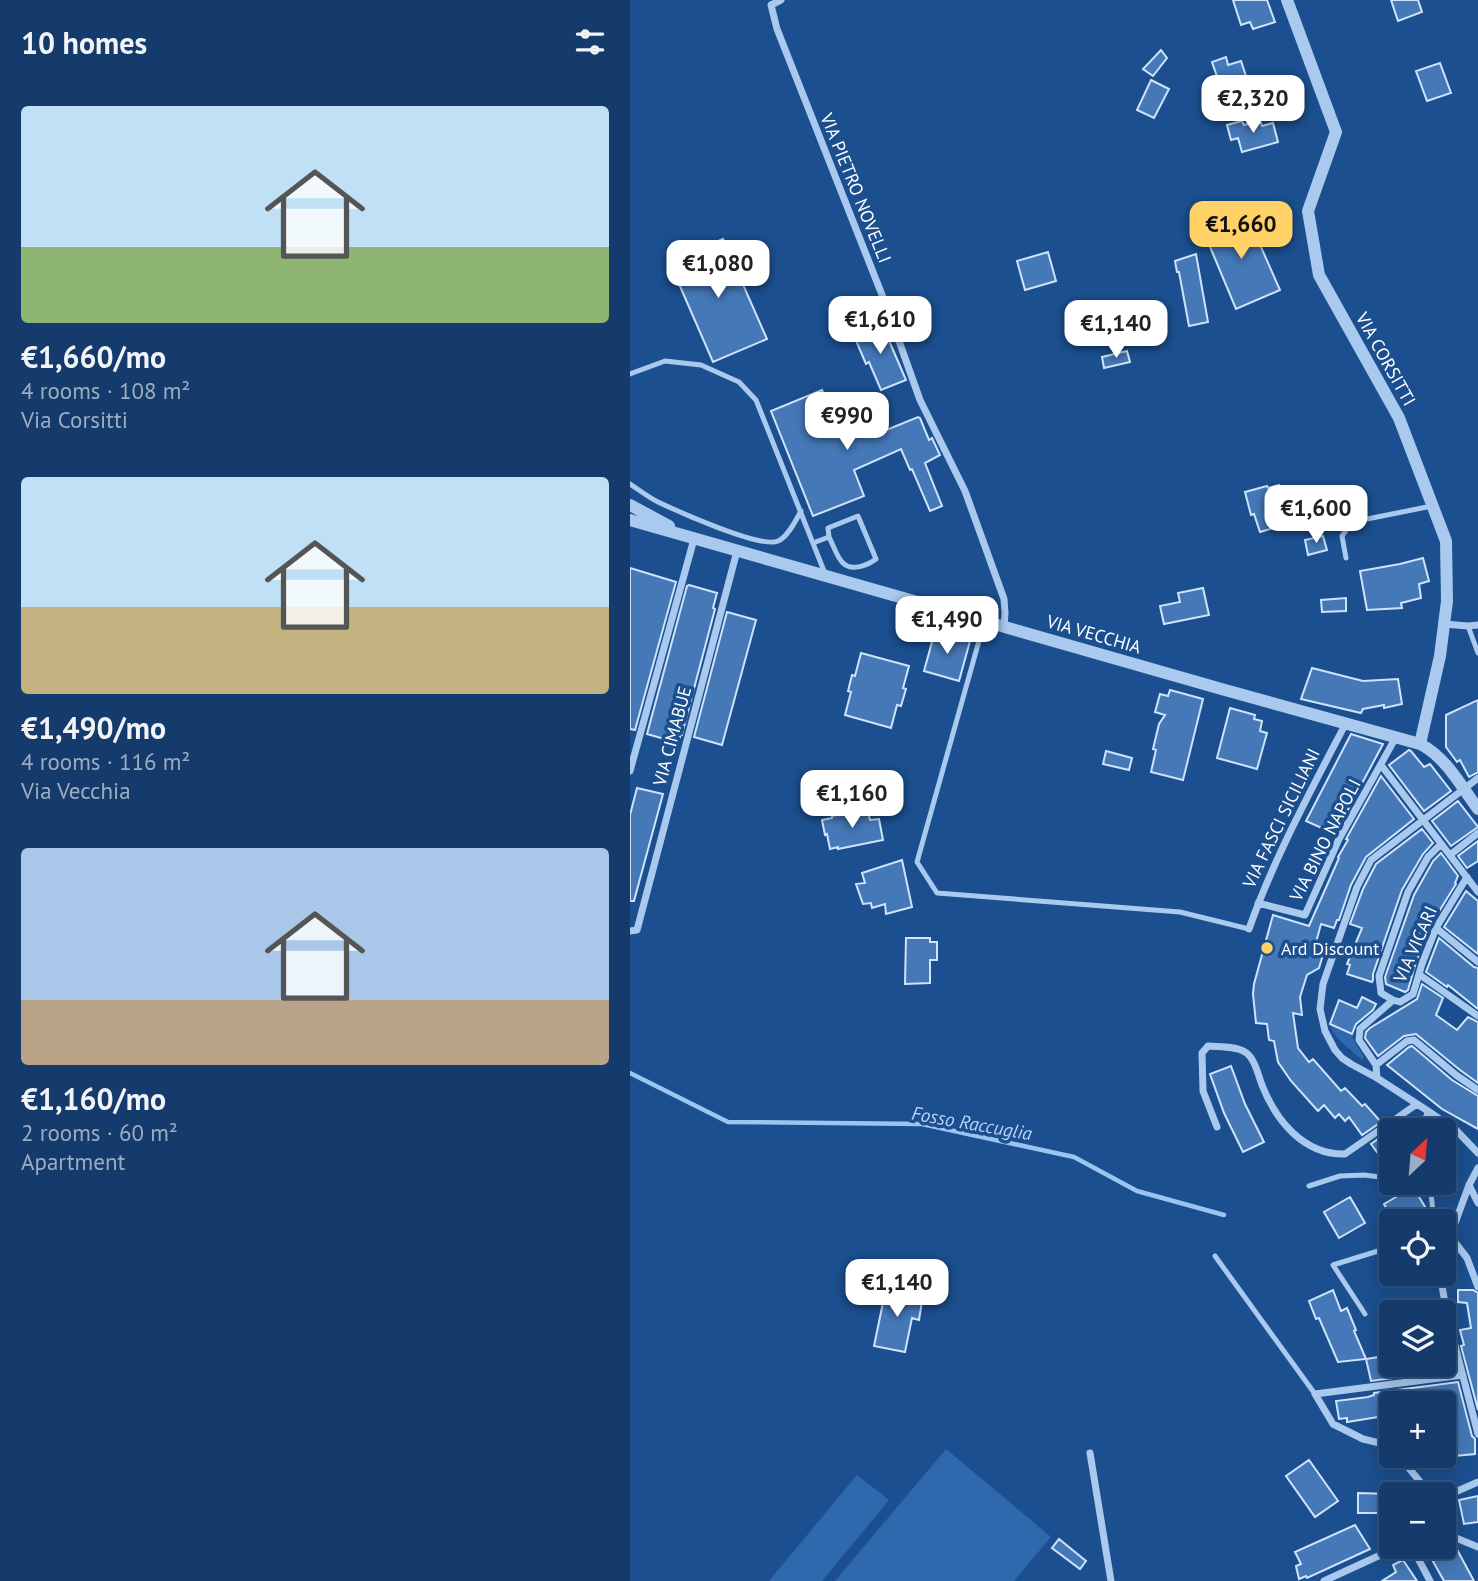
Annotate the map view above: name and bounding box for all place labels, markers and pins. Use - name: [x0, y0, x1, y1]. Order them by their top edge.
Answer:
- pin: €2,320: [1196, 76, 1310, 135]
- pin: €1,660: [1184, 202, 1298, 261]
- pin: €1,080: [661, 240, 775, 300]
- pin: €1,610: [823, 296, 937, 356]
- pin: €1,140: [1059, 300, 1173, 360]
- pin: €990: [806, 392, 888, 452]
- pin: €1,600: [1259, 486, 1373, 545]
- pin: €1,490: [890, 596, 1004, 656]
- pin: €1,160: [795, 770, 909, 830]
- place label: Ard Discount: [1281, 937, 1379, 960]
- marker: Ard Discount: [1259, 940, 1275, 956]
- pin: €1,140: [840, 1260, 954, 1319]

